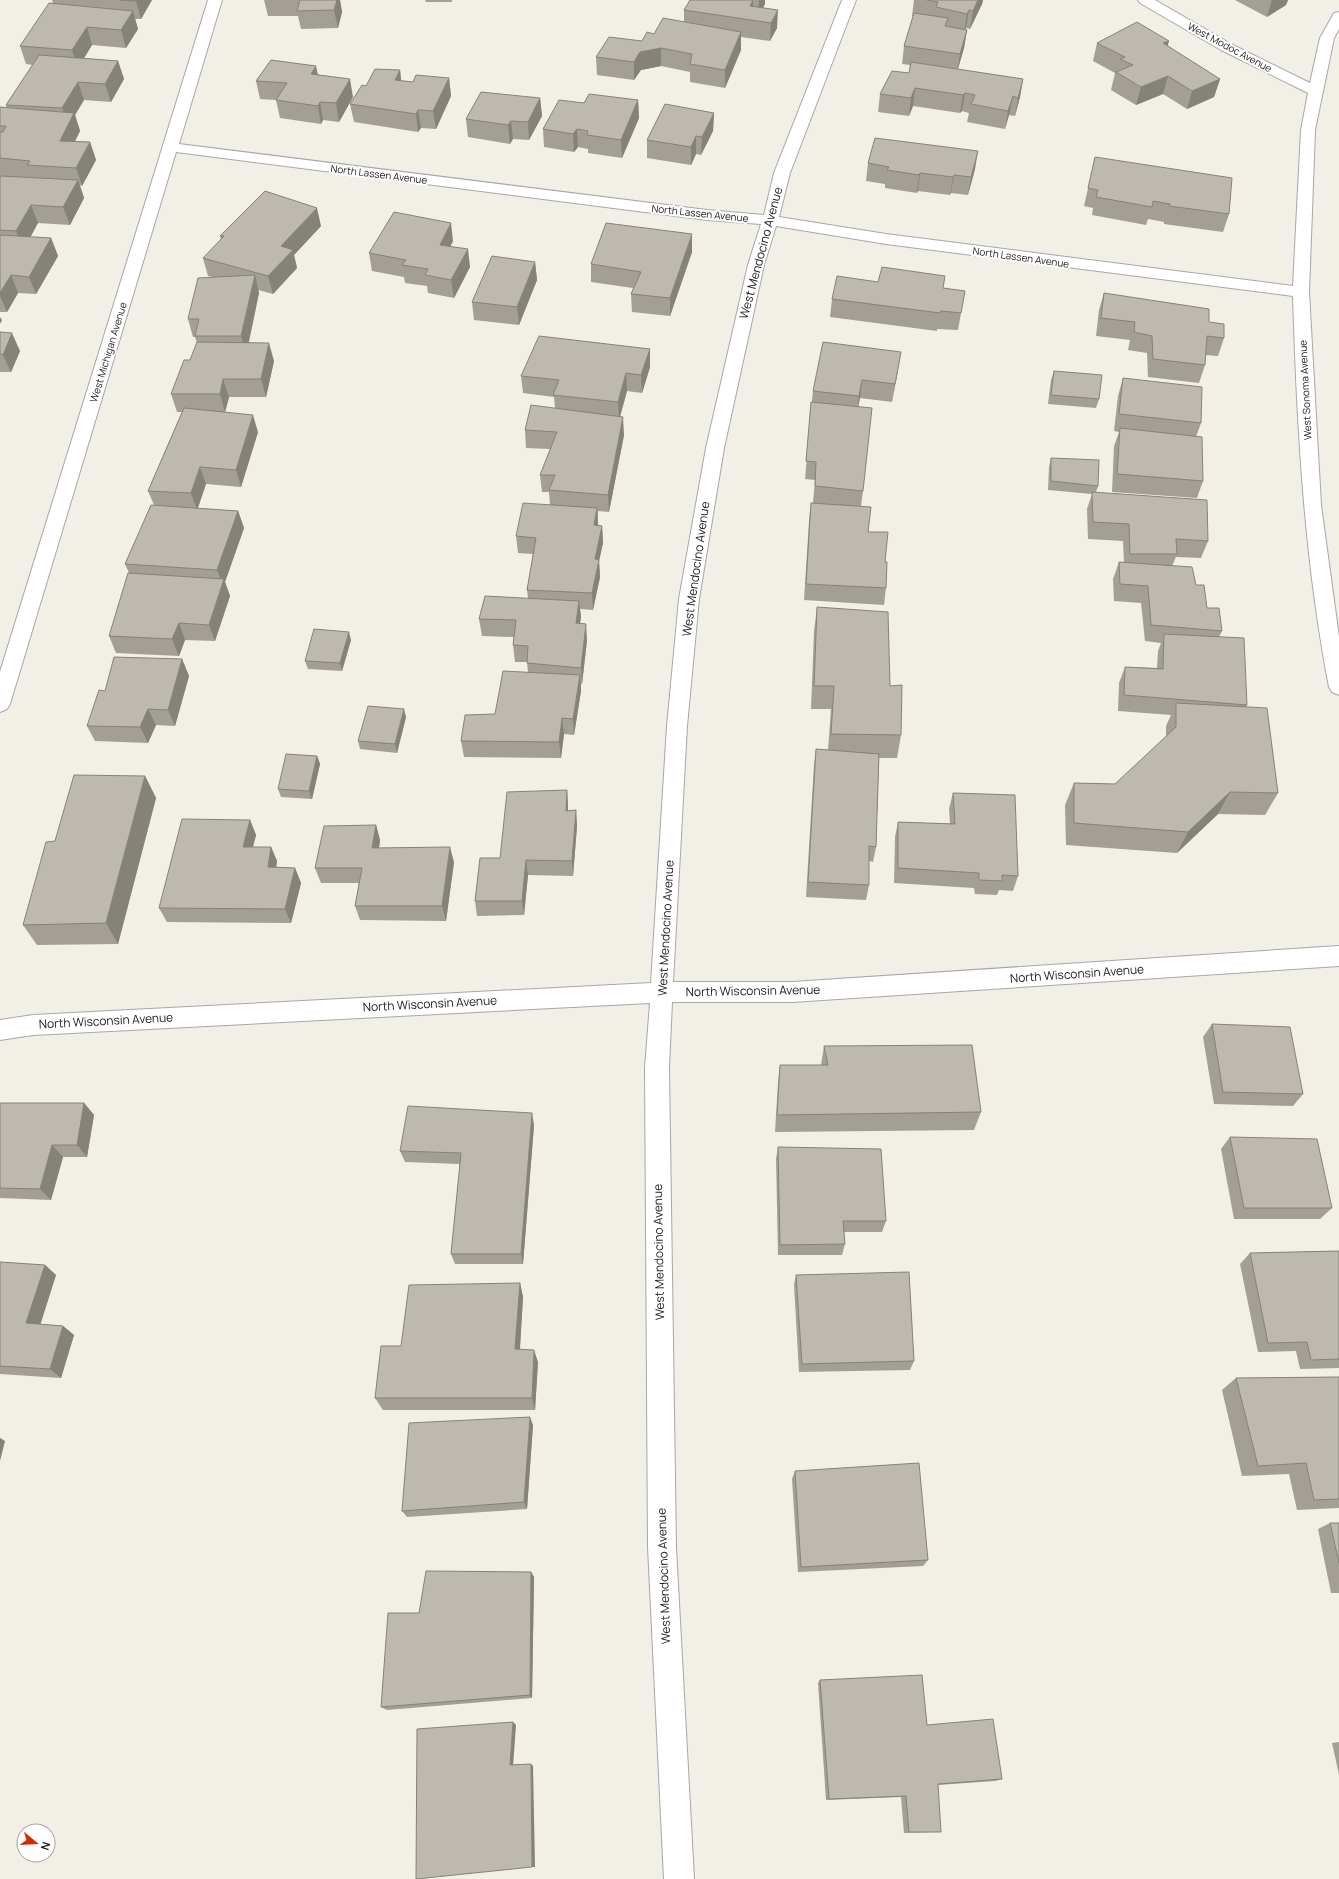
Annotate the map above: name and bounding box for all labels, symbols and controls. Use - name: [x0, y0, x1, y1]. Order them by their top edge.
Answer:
- street label: West Modoc Avenue: [1185, 19, 1275, 75]
- street label: North Lassen Avenue: [330, 161, 428, 187]
- street label: West Mendocino Avenue: [735, 185, 786, 321]
- street label: North Lassen Avenue: [651, 201, 749, 225]
- street label: North Lassen Avenue: [972, 243, 1070, 271]
- street label: West Michigan Avenue: [86, 300, 130, 404]
- street label: West Sonoma Avenue: [1295, 340, 1315, 440]
- street label: West Mendocino Avenue: [678, 500, 713, 638]
- street label: West Mendocino Avenue: [653, 860, 678, 996]
- street label: North Wisconsin Avenue: [1009, 960, 1145, 987]
- street label: North Wisconsin Avenue: [686, 981, 820, 1000]
- street label: North Wisconsin Avenue: [362, 991, 498, 1016]
- street label: North Wisconsin Avenue: [38, 1008, 174, 1033]
- street label: West Mendocino Avenue: [649, 1184, 668, 1320]
- street label: West Mendocino Avenue: [653, 1508, 674, 1644]
- north arrow: [16, 1823, 56, 1863]
- text: N: [38, 1840, 54, 1852]

